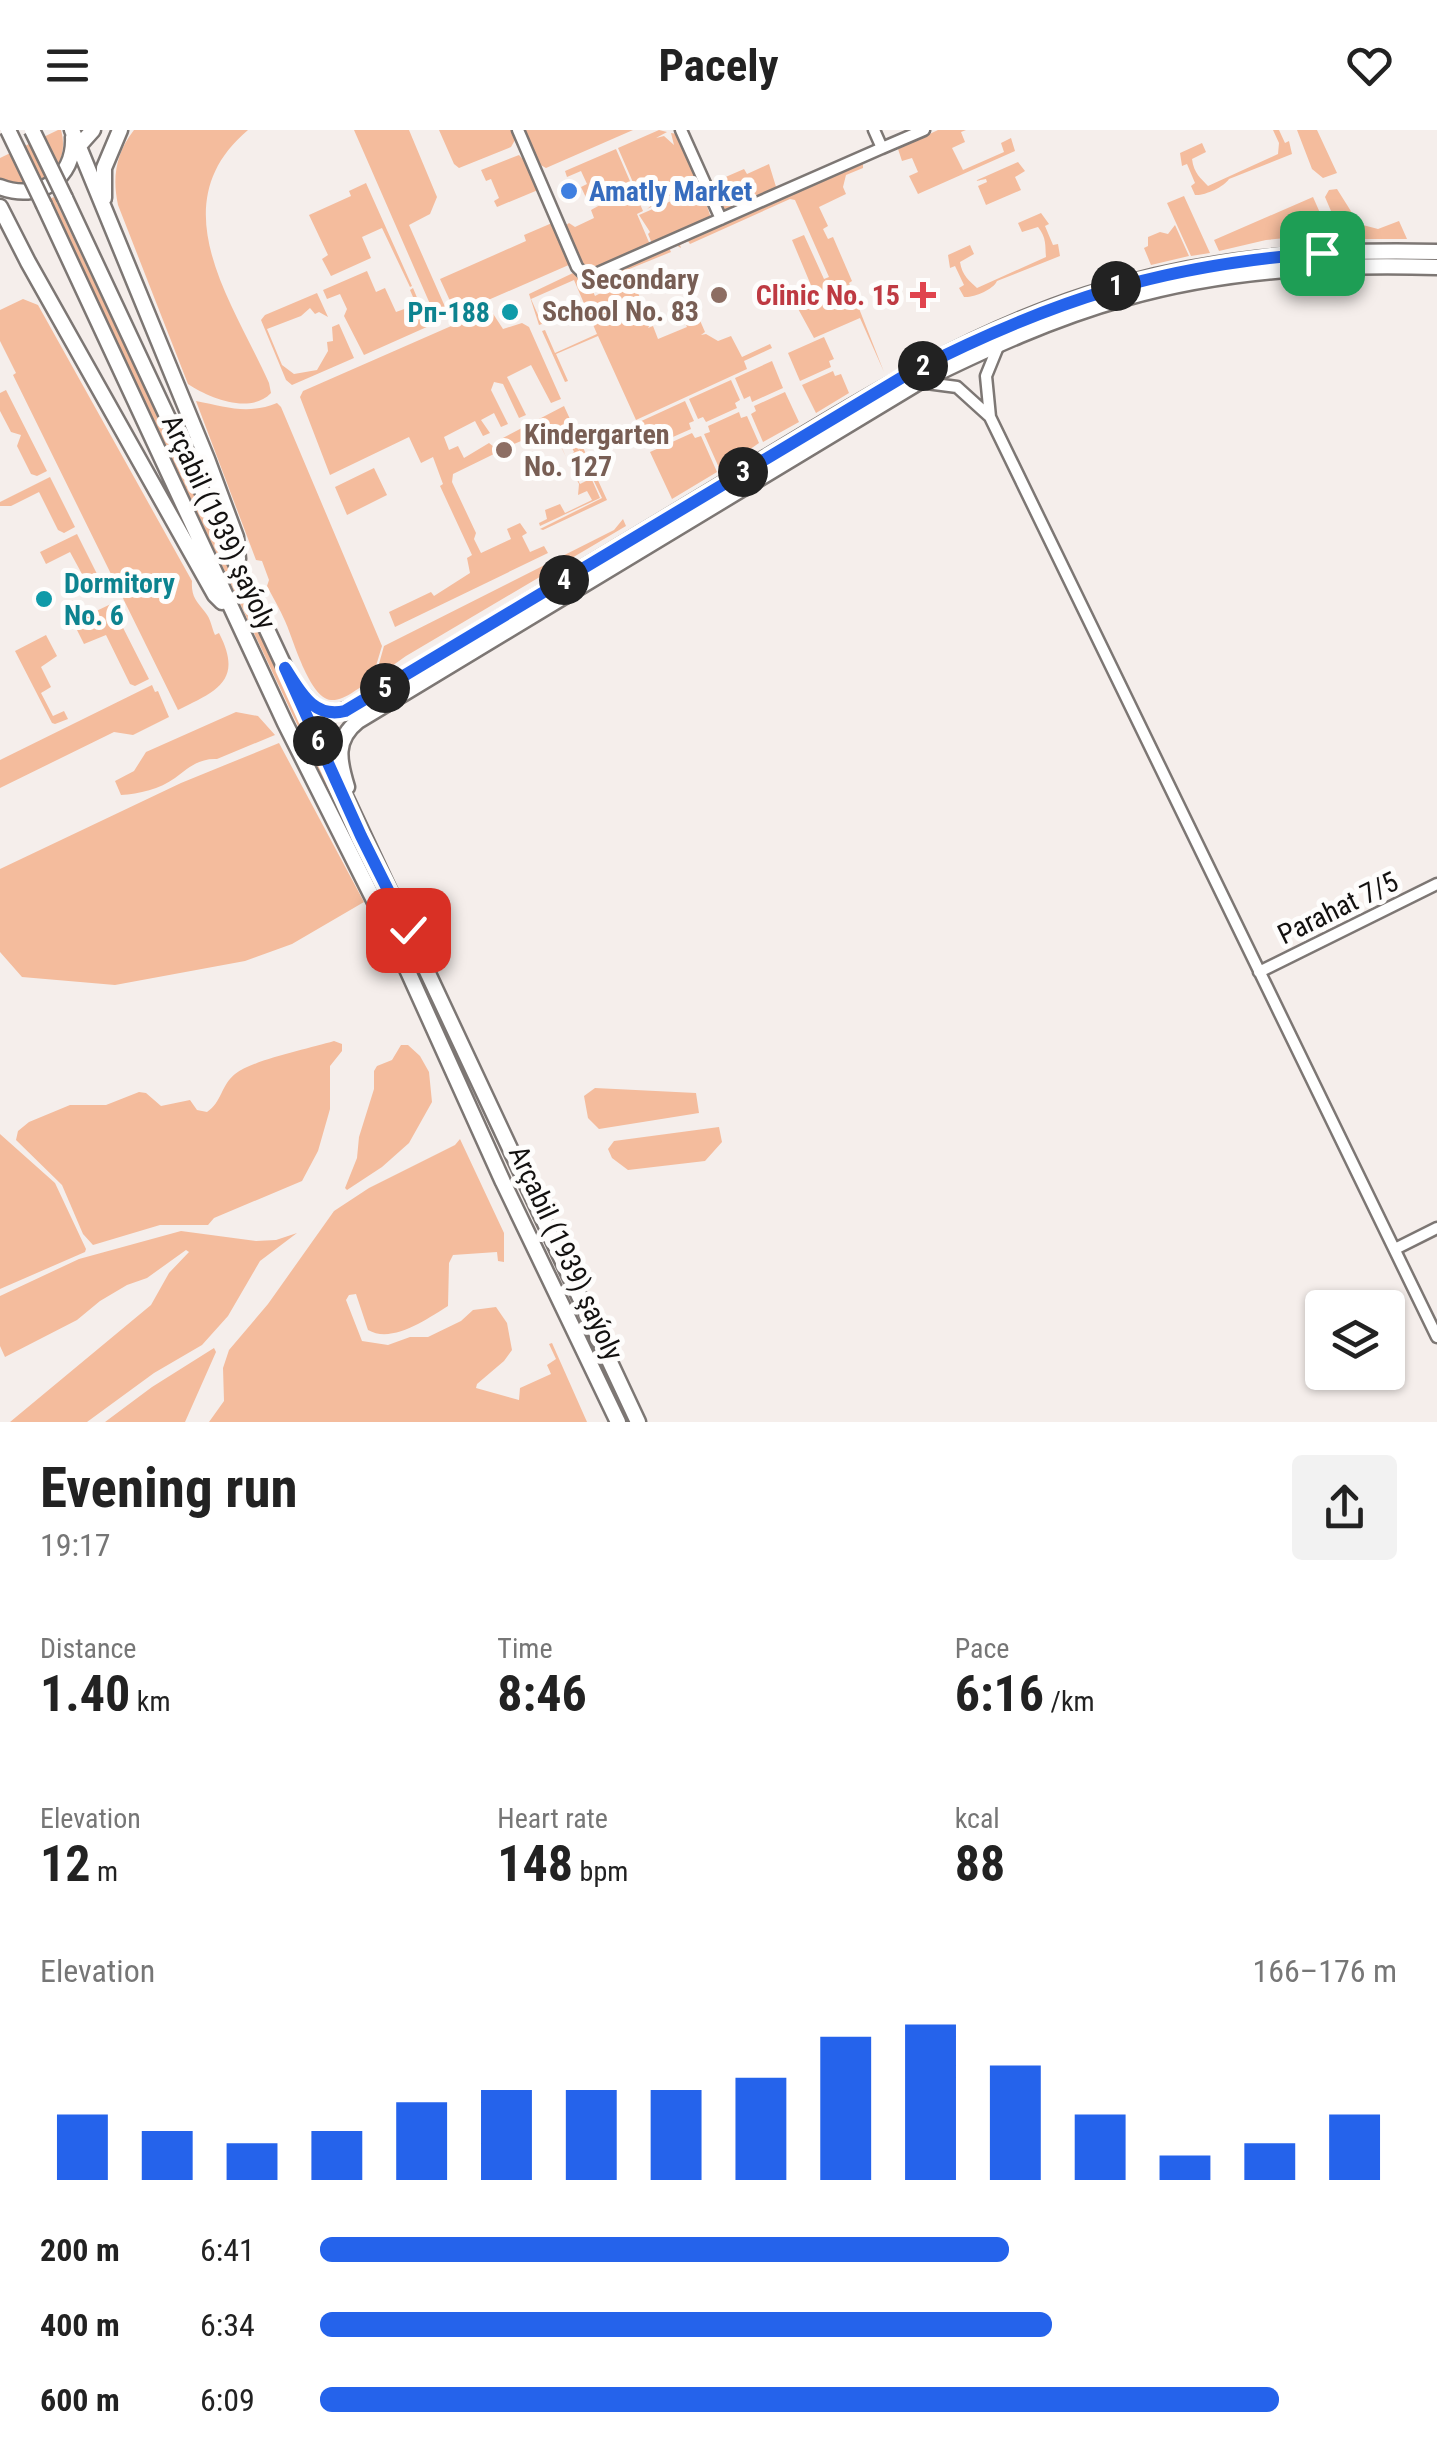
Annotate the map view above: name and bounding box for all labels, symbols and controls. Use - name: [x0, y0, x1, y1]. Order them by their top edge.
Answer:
- icon: menu: [40, 38, 95, 93]
- icon: heart: [1342, 38, 1397, 93]
- text: Pacely: [658, 39, 779, 92]
- place label: Amatly Market: [589, 175, 752, 208]
- marker: Amatly Market: [558, 180, 580, 202]
- pin: [1280, 211, 1365, 296]
- icon: arrive: [1295, 226, 1350, 281]
- pin: 1: [1091, 261, 1141, 311]
- place label: Secondary School No. 83: [542, 263, 700, 328]
- text: 1: [1109, 269, 1123, 302]
- place label: Clinic No. 15: [756, 279, 900, 312]
- marker: Clinic No. 15: [910, 282, 936, 308]
- marker: Secondary School No. 83: [708, 284, 730, 306]
- place label: Рп-188: [408, 296, 490, 329]
- marker: Рп-188: [499, 301, 521, 323]
- pin: 2: [898, 341, 948, 391]
- text: 2: [916, 349, 930, 382]
- street label: Arçabil (1939) şaýoly: [155, 410, 283, 635]
- place label: Kindergarten No. 127: [524, 418, 670, 483]
- marker: Kindergarten No. 127: [493, 439, 515, 461]
- pin: 3: [718, 447, 768, 497]
- text: 3: [736, 455, 750, 488]
- pin: 4: [539, 555, 589, 605]
- text: 4: [557, 563, 571, 596]
- place label: Dormitory No. 6: [64, 567, 175, 632]
- marker: Dormitory No. 6: [33, 588, 55, 610]
- pin: 5: [360, 663, 410, 713]
- text: 5: [378, 671, 392, 704]
- pin: 6: [293, 716, 343, 766]
- text: 6: [311, 724, 325, 757]
- street label: Parahat 7/5: [1272, 865, 1404, 951]
- pin: [366, 888, 451, 973]
- icon: check: [381, 903, 436, 958]
- street label: Arçabil (1939) şaýoly: [502, 1141, 630, 1366]
- map controls: [1305, 1290, 1405, 1390]
- button: layers: [1305, 1290, 1405, 1390]
- button: share: [1292, 1455, 1397, 1560]
- text: Evening run: [40, 1456, 298, 1520]
- text: 19:17: [40, 1526, 111, 1564]
- text: Distance: [40, 1632, 137, 1665]
- text: Time: [497, 1632, 553, 1665]
- text: Pace: [955, 1632, 1010, 1665]
- text: 1.40: [40, 1665, 130, 1723]
- text: 8:46: [497, 1665, 587, 1723]
- text: 6:16: [955, 1665, 1044, 1723]
- text: km: [130, 1685, 170, 1718]
- text: /km: [1044, 1685, 1095, 1718]
- text: Elevation: [40, 1802, 141, 1835]
- text: Heart rate: [497, 1802, 608, 1835]
- text: kcal: [955, 1802, 1000, 1835]
- text: 12: [40, 1835, 91, 1893]
- text: 148: [497, 1835, 573, 1893]
- text: 88: [955, 1835, 1005, 1893]
- text: m: [91, 1855, 118, 1888]
- text: bpm: [573, 1855, 628, 1888]
- text: Elevation: [40, 1952, 155, 1990]
- text: 166–176 m: [1252, 1952, 1397, 1990]
- text: 200 m: [40, 2231, 120, 2269]
- text: 6:41: [200, 2231, 255, 2269]
- text: 400 m: [40, 2306, 120, 2344]
- text: 6:34: [200, 2306, 255, 2344]
- text: 600 m: [40, 2381, 120, 2419]
- text: 6:09: [200, 2381, 255, 2419]

